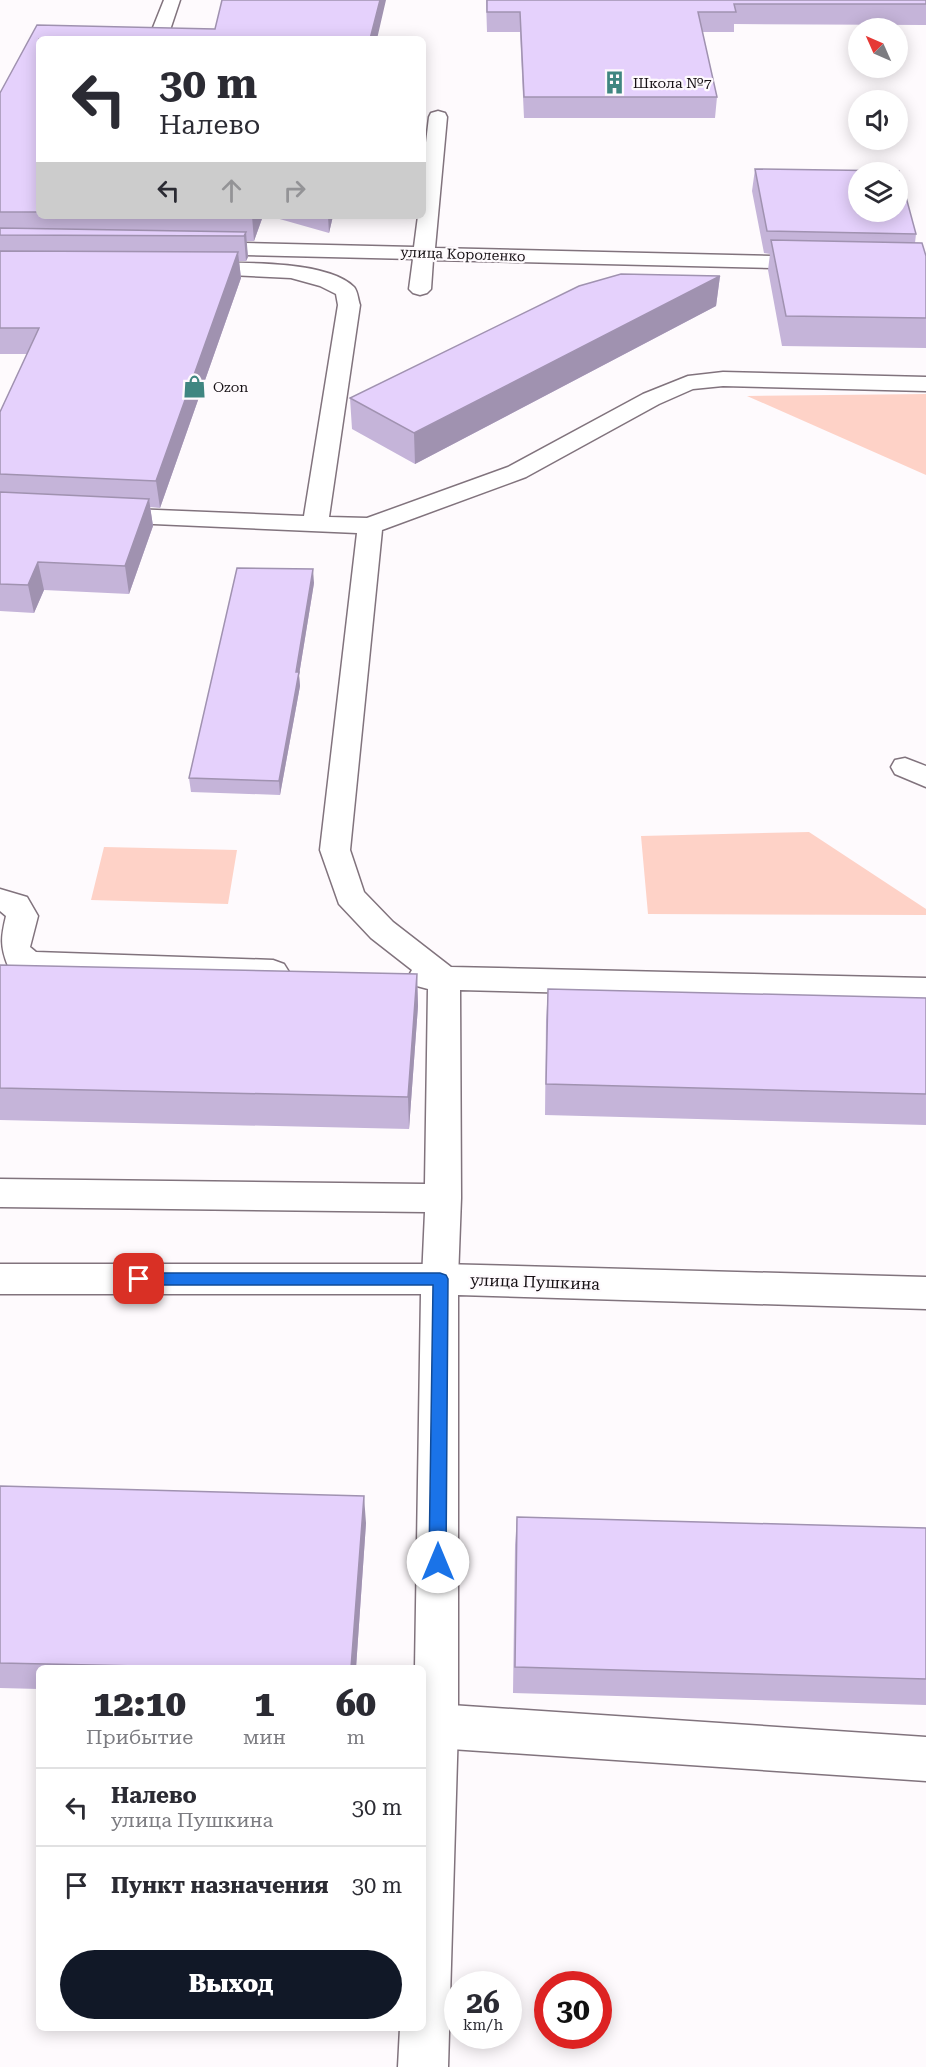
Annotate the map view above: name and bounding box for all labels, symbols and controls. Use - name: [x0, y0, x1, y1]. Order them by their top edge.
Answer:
- north arrow: [848, 18, 908, 78]
- map controls: [848, 18, 908, 222]
- text: 30 m: [159, 59, 257, 108]
- icon: left: [60, 60, 138, 138]
- building icon: Школа №7: [602, 70, 628, 96]
- place label: Школа №7: [633, 75, 712, 91]
- button: sound: [848, 90, 908, 150]
- text: Налево: [159, 109, 260, 141]
- button: layers: [848, 162, 908, 222]
- icon: left: [152, 174, 185, 207]
- icon: ahead: [215, 174, 248, 207]
- icon: right: [278, 174, 311, 207]
- street label: улица Короленко: [400, 244, 526, 264]
- shop icon: Ozon: [182, 374, 208, 400]
- place label: Ozon: [213, 379, 248, 395]
- pin: [113, 1253, 164, 1304]
- icon: arrive: [122, 1262, 155, 1295]
- street label: улица Пушкина: [470, 1270, 601, 1294]
- position arrow: [406, 1530, 470, 1594]
- text: 12:10: [93, 1683, 186, 1725]
- text: 1: [254, 1683, 275, 1725]
- text: 60: [336, 1683, 376, 1725]
- text: Прибытие: [86, 1725, 193, 1749]
- text: мин: [243, 1725, 286, 1749]
- text: m: [347, 1725, 365, 1749]
- text: Налево: [111, 1783, 197, 1808]
- icon: left: [60, 1791, 93, 1824]
- text: 30 m: [352, 1795, 402, 1820]
- text: улица Пушкина: [111, 1808, 273, 1832]
- icon: arrive: [60, 1869, 93, 1902]
- text: Пункт назначения: [111, 1873, 329, 1898]
- text: 30 m: [352, 1873, 402, 1898]
- button: Выход: [60, 1950, 402, 2019]
- speed limit sign: 30: [534, 1971, 612, 2049]
- text: 26: [466, 1985, 500, 2020]
- text: km/h: [463, 2016, 503, 2034]

